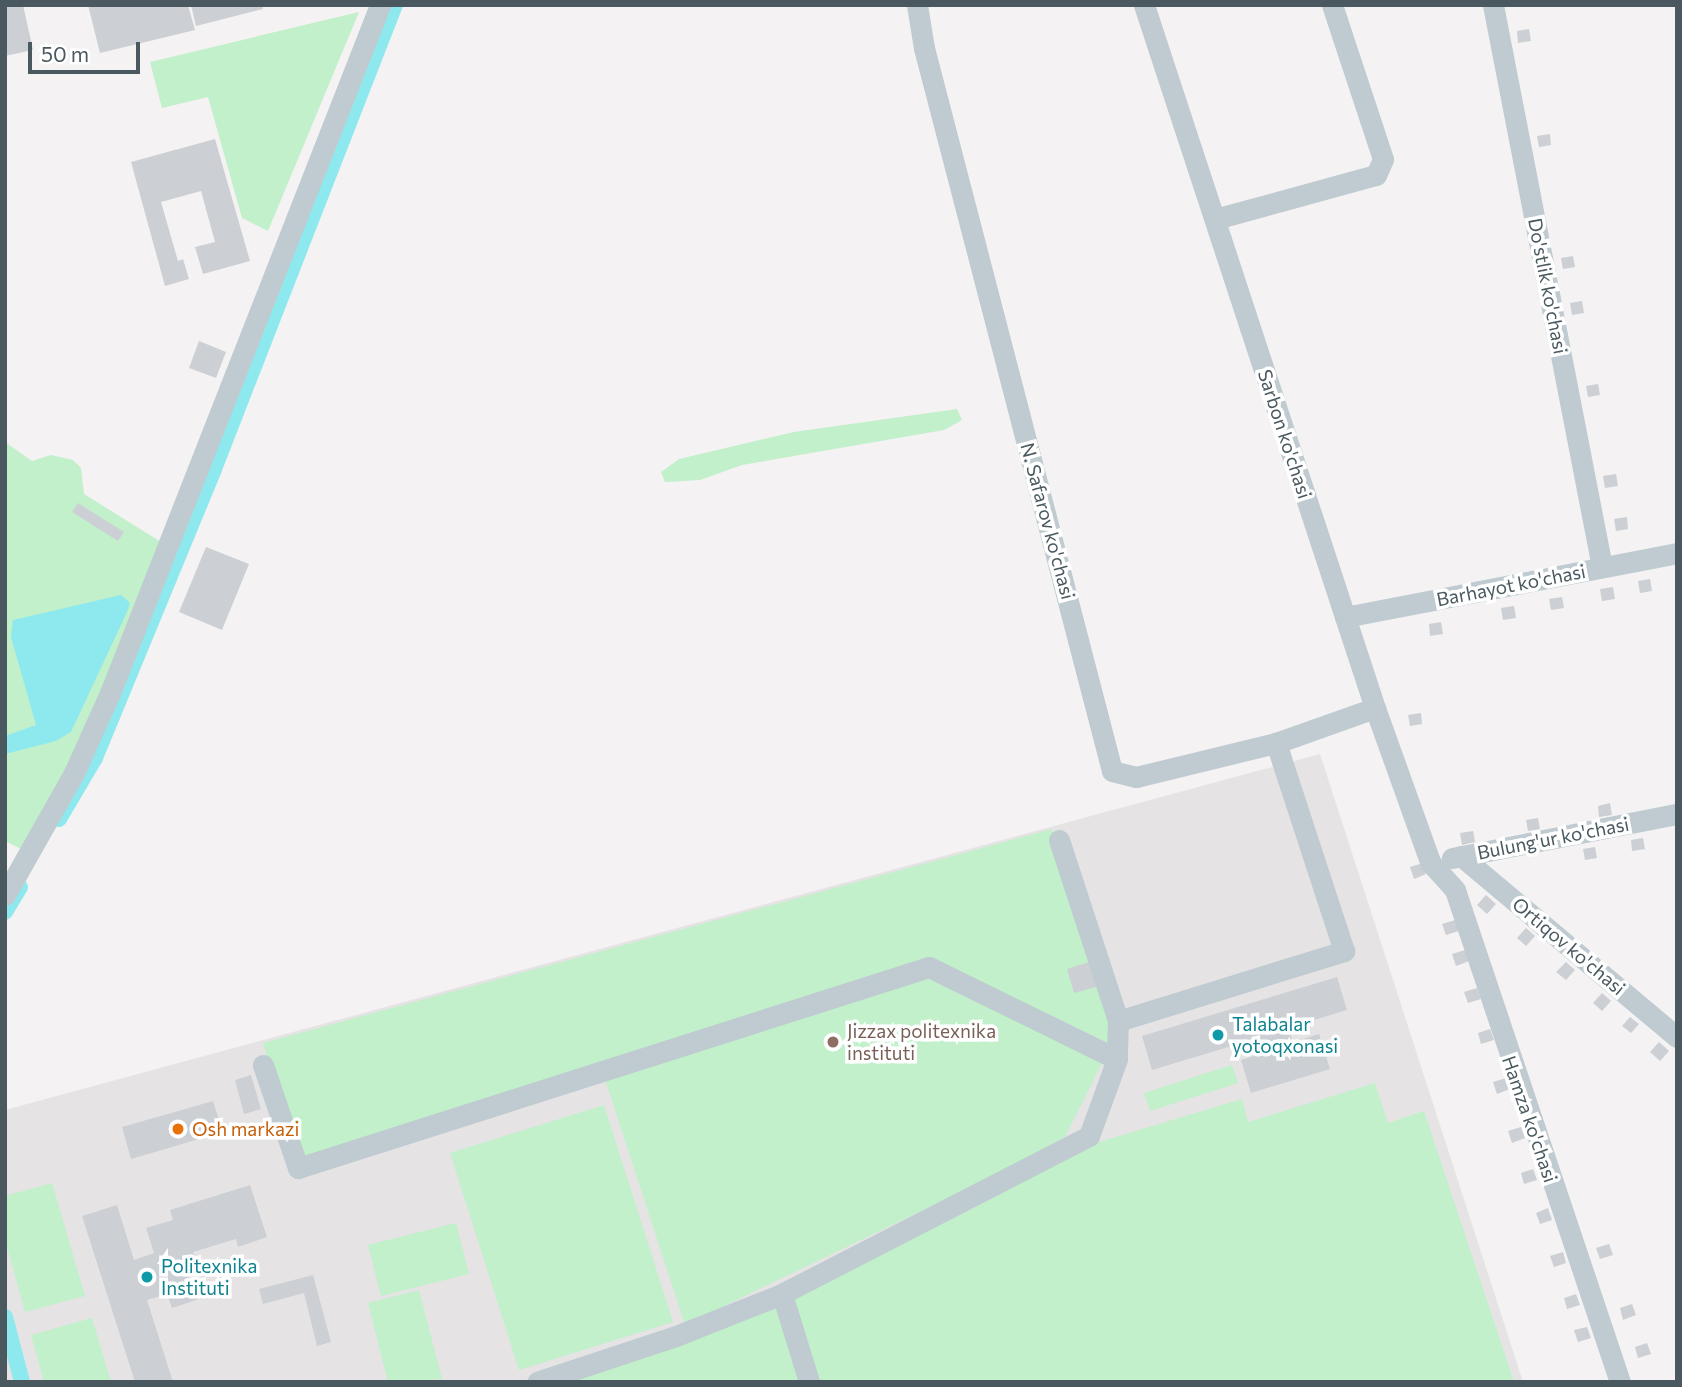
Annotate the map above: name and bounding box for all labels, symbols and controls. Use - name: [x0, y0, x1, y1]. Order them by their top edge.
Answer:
- scale bar: [32, 28, 144, 72]
- text: 50 m: [41, 41, 89, 66]
- street label: Do'stlik ko'chasi: [1524, 216, 1572, 356]
- street label: Sarbon ko'chasi: [1253, 366, 1317, 502]
- street label: N. Safarov ko'chasi: [1016, 440, 1080, 602]
- street label: Barhayot ko'chasi: [1435, 559, 1587, 611]
- street label: Bulung'ur ko'chasi: [1475, 812, 1631, 864]
- street label: Ortiqov ko'chasi: [1508, 892, 1630, 1000]
- place label: Talabalar yotoqxonasi: [1232, 1013, 1338, 1057]
- place label: Jizzax politexnika instituti: [847, 1020, 996, 1064]
- marker: Talabalar yotoqxonasi: [1210, 1027, 1226, 1043]
- marker: Jizzax politexnika instituti: [825, 1034, 841, 1050]
- street label: Hamza ko'chasi: [1498, 1053, 1562, 1185]
- place label: Osh markazi: [192, 1118, 299, 1140]
- marker: Osh markazi: [170, 1121, 186, 1137]
- place label: Politexnika Instituti: [161, 1255, 257, 1299]
- marker: Politexnika Instituti: [139, 1269, 155, 1285]

